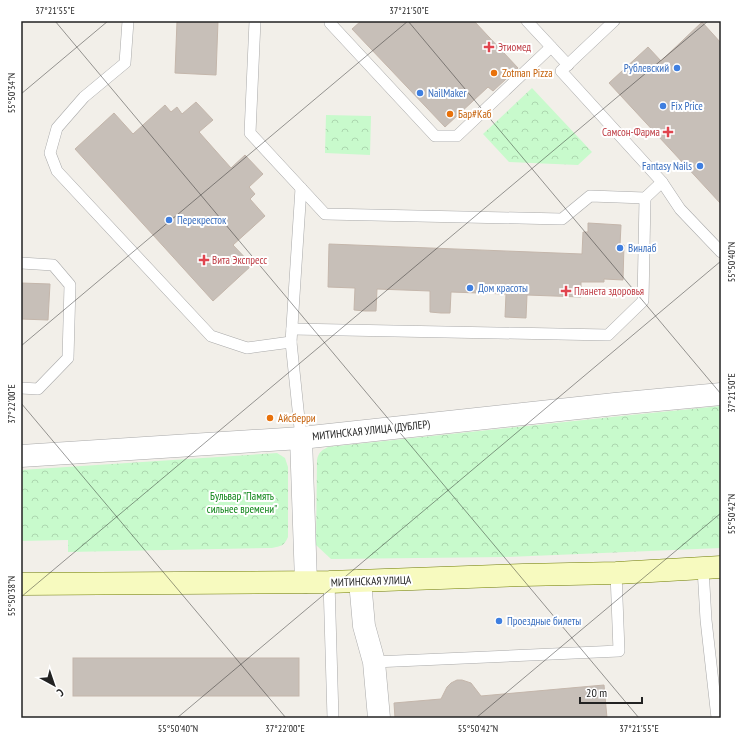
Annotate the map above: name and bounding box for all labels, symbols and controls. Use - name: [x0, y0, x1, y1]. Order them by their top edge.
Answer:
- text: 37°21'55"E: [35, 4, 75, 17]
- text: 37°21'50"E: [389, 4, 429, 17]
- place label: Этиомед: [498, 40, 531, 54]
- marker: Этиомед: [483, 41, 495, 53]
- place label: Рублевский: [624, 61, 669, 75]
- marker: Рублевский: [672, 63, 682, 73]
- place label: Zotman Pizza: [502, 66, 553, 80]
- marker: Zotman Pizza: [489, 68, 499, 78]
- text: 55°50'34"N: [5, 73, 18, 113]
- place label: NailMaker: [428, 86, 466, 100]
- marker: NailMaker: [415, 88, 425, 98]
- place label: Fix Price: [671, 99, 703, 113]
- marker: Fix Price: [658, 101, 668, 111]
- place label: Бар#Каб: [458, 107, 492, 121]
- marker: Бар#Каб: [445, 109, 455, 119]
- place label: Самсон-Фарма: [602, 125, 660, 139]
- marker: Самсон-Фарма: [663, 127, 673, 137]
- place label: Fantasy Nails: [642, 159, 692, 173]
- marker: Fantasy Nails: [695, 161, 705, 171]
- place label: Перекресток: [177, 213, 227, 227]
- marker: Перекресток: [164, 215, 174, 225]
- place label: Винлаб: [628, 241, 657, 255]
- text: 55°50'40"N: [725, 242, 738, 282]
- marker: Винлаб: [615, 243, 625, 253]
- place label: Вита Экспресс: [212, 253, 267, 267]
- marker: Вита Экспресс: [199, 255, 209, 265]
- place label: Дом красоты: [478, 281, 528, 295]
- marker: Дом красоты: [465, 283, 475, 293]
- place label: Планета здоровья: [574, 284, 644, 298]
- marker: Планета здоровья: [561, 286, 571, 296]
- text: 37°21'50"E: [725, 373, 738, 413]
- text: 37°22'00"E: [5, 384, 18, 424]
- place label: Айсберри: [278, 411, 316, 425]
- marker: Айсберри: [265, 413, 275, 423]
- street label: МИТИНСКАЯ УЛИЦА (ДУБЛЕР): [312, 417, 431, 443]
- park label: Бульвар "Память сильнее времени": [207, 489, 277, 516]
- text: 55°50'42"N: [725, 494, 738, 534]
- street label: МИТИНСКАЯ УЛИЦА: [331, 573, 412, 589]
- text: 55°50'38"N: [5, 576, 18, 616]
- place label: Проездные билеты: [507, 614, 581, 628]
- marker: Проездные билеты: [494, 616, 504, 626]
- north arrow: [34, 665, 74, 705]
- scale bar: [580, 679, 642, 705]
- text: 20 m: [586, 685, 607, 700]
- text: С: [54, 686, 67, 700]
- text: 55°50'40"N: [158, 722, 198, 735]
- text: 37°22'00"E: [265, 722, 305, 735]
- text: 55°50'42"N: [458, 722, 498, 735]
- text: 37°21'55"E: [619, 722, 659, 735]

